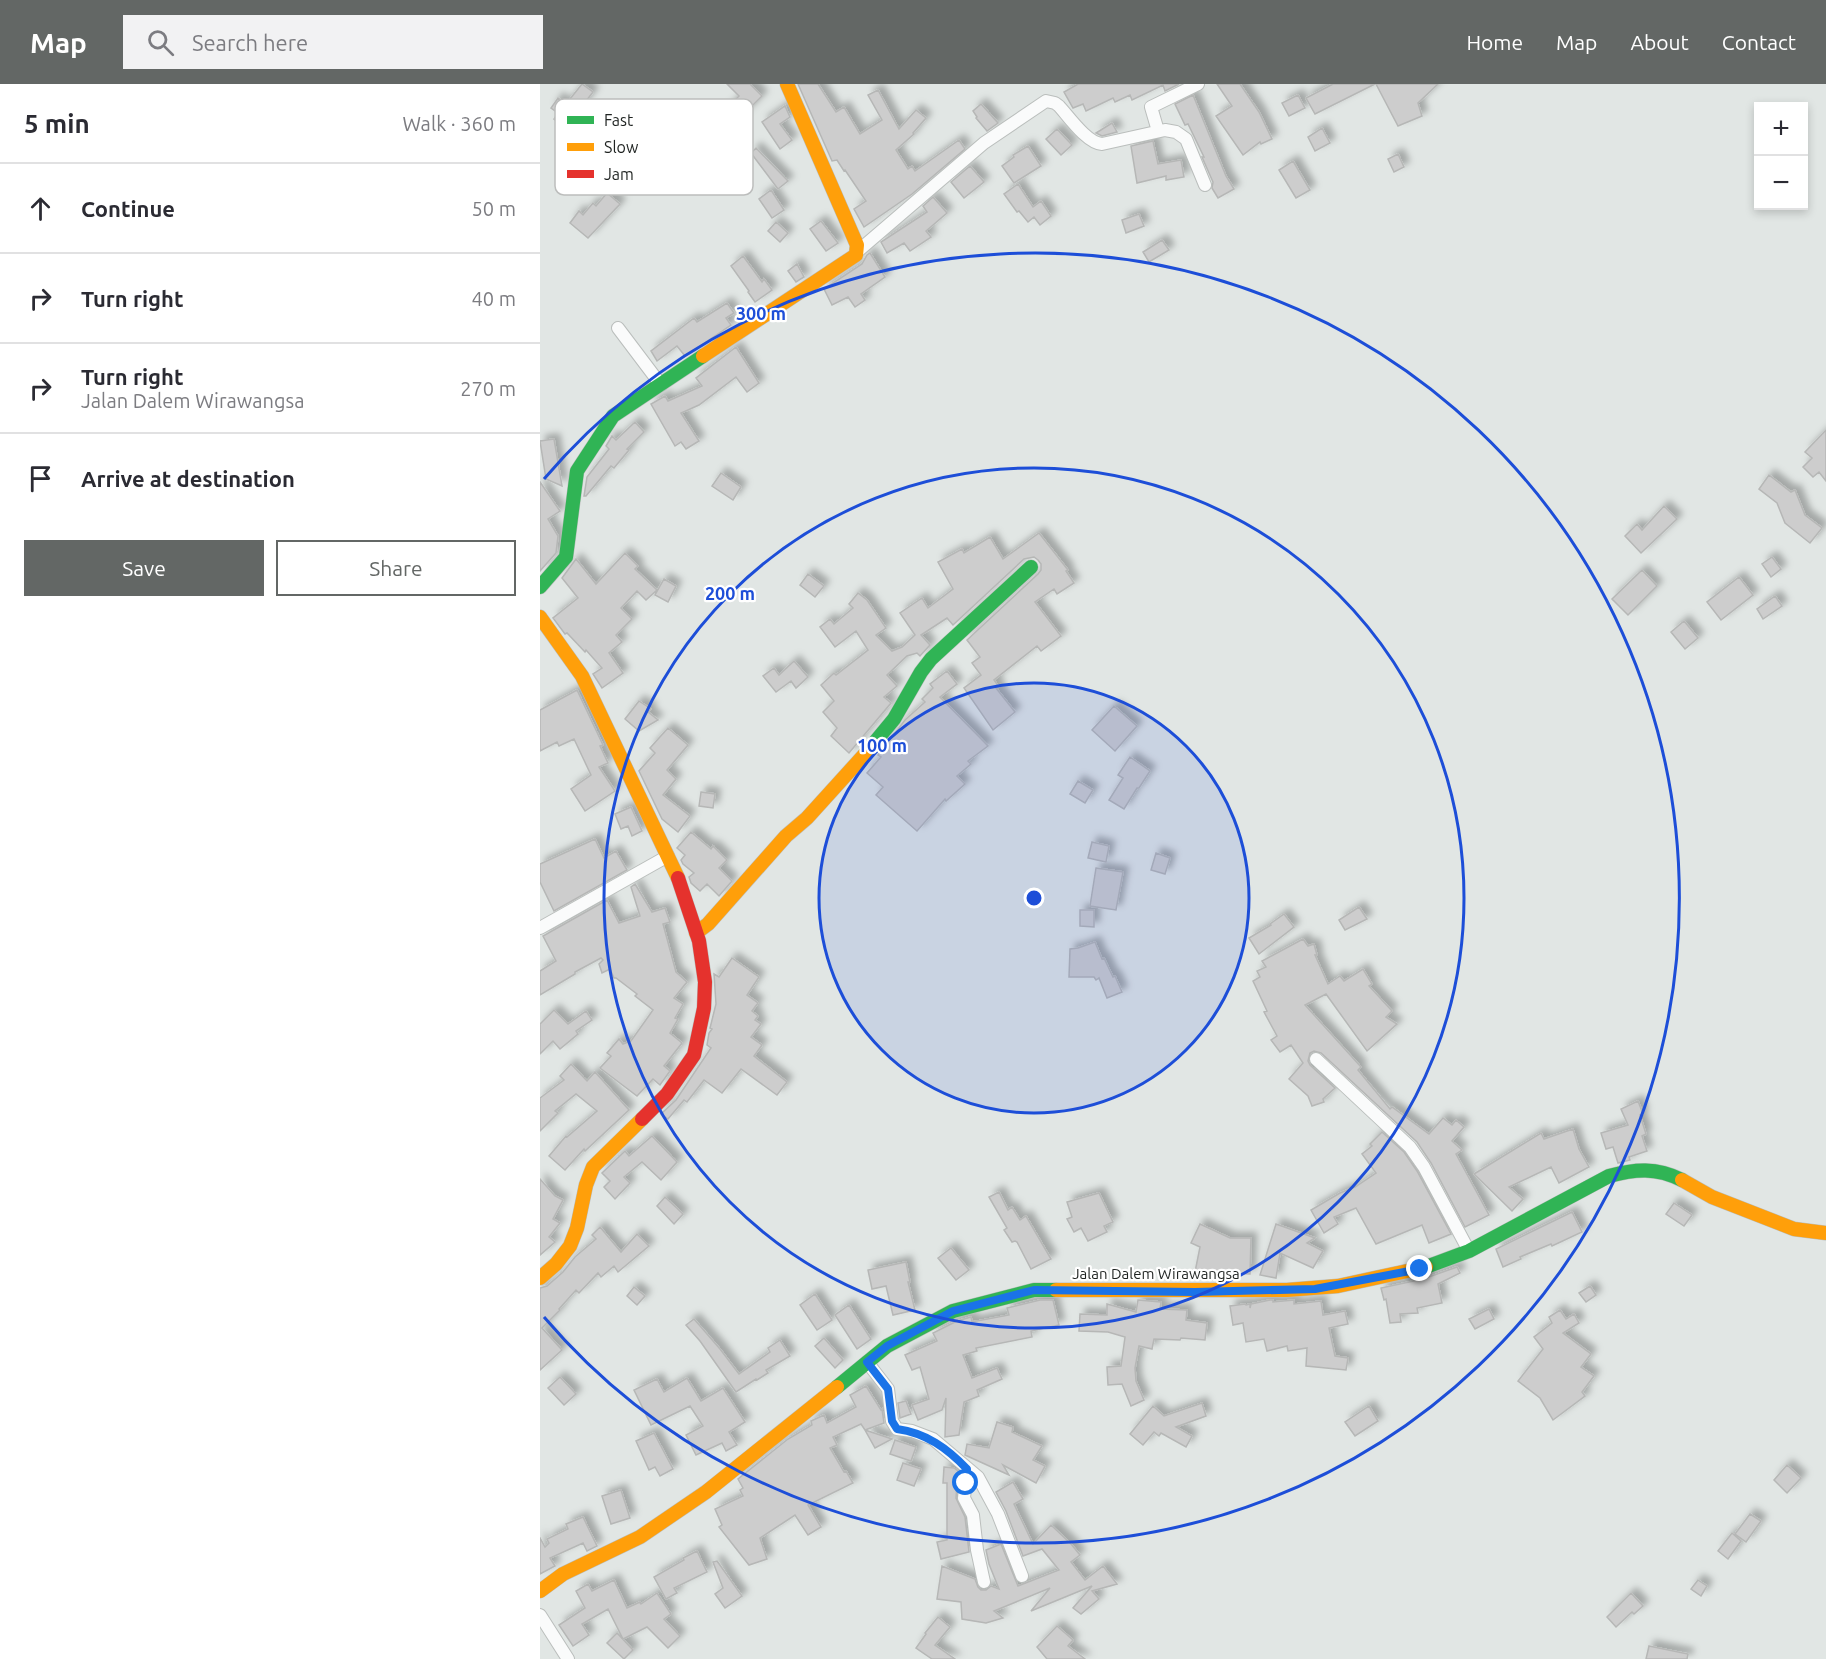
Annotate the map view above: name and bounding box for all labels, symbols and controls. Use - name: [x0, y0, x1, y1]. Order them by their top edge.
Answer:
- search box: [123, 15, 543, 69]
- icon: search: [144, 26, 177, 59]
- text: Map: [30, 27, 87, 58]
- text: Search here: [192, 30, 308, 55]
- text: Home: [1466, 30, 1523, 54]
- text: Map: [1556, 30, 1597, 54]
- text: About: [1630, 30, 1689, 54]
- text: Contact: [1722, 30, 1796, 54]
- legend: [555, 99, 753, 195]
- map controls: [1754, 102, 1808, 210]
- button: +: [1754, 102, 1808, 156]
- text: 5 min: [24, 109, 90, 138]
- text: Fast: [604, 111, 634, 129]
- text: Walk · 360 m: [403, 112, 516, 135]
- text: Slow: [604, 138, 639, 156]
- button: −: [1754, 156, 1808, 210]
- text: Jam: [604, 165, 634, 183]
- icon: ahead: [24, 192, 57, 225]
- text: Continue: [81, 196, 175, 221]
- text: 50 m: [472, 197, 516, 220]
- icon: right: [24, 282, 57, 315]
- text: Turn right: [81, 286, 183, 311]
- text: 40 m: [472, 287, 516, 310]
- text: 300 m: [736, 303, 786, 323]
- text: Turn right: [81, 364, 183, 389]
- icon: right: [24, 372, 57, 405]
- text: 270 m: [460, 377, 516, 400]
- text: Jalan Dalem Wirawangsa: [81, 389, 304, 412]
- icon: arrive: [24, 462, 57, 495]
- text: Arrive at destination: [81, 466, 295, 491]
- button: Save: [24, 540, 264, 596]
- button: Share: [276, 540, 516, 596]
- text: 200 m: [705, 583, 755, 603]
- text: 100 m: [857, 735, 907, 755]
- centre of rings: [1024, 888, 1044, 908]
- route end: [1406, 1255, 1432, 1281]
- street label: Jalan Dalem Wirawangsa: [1072, 1265, 1240, 1282]
- route start: [952, 1469, 978, 1495]

